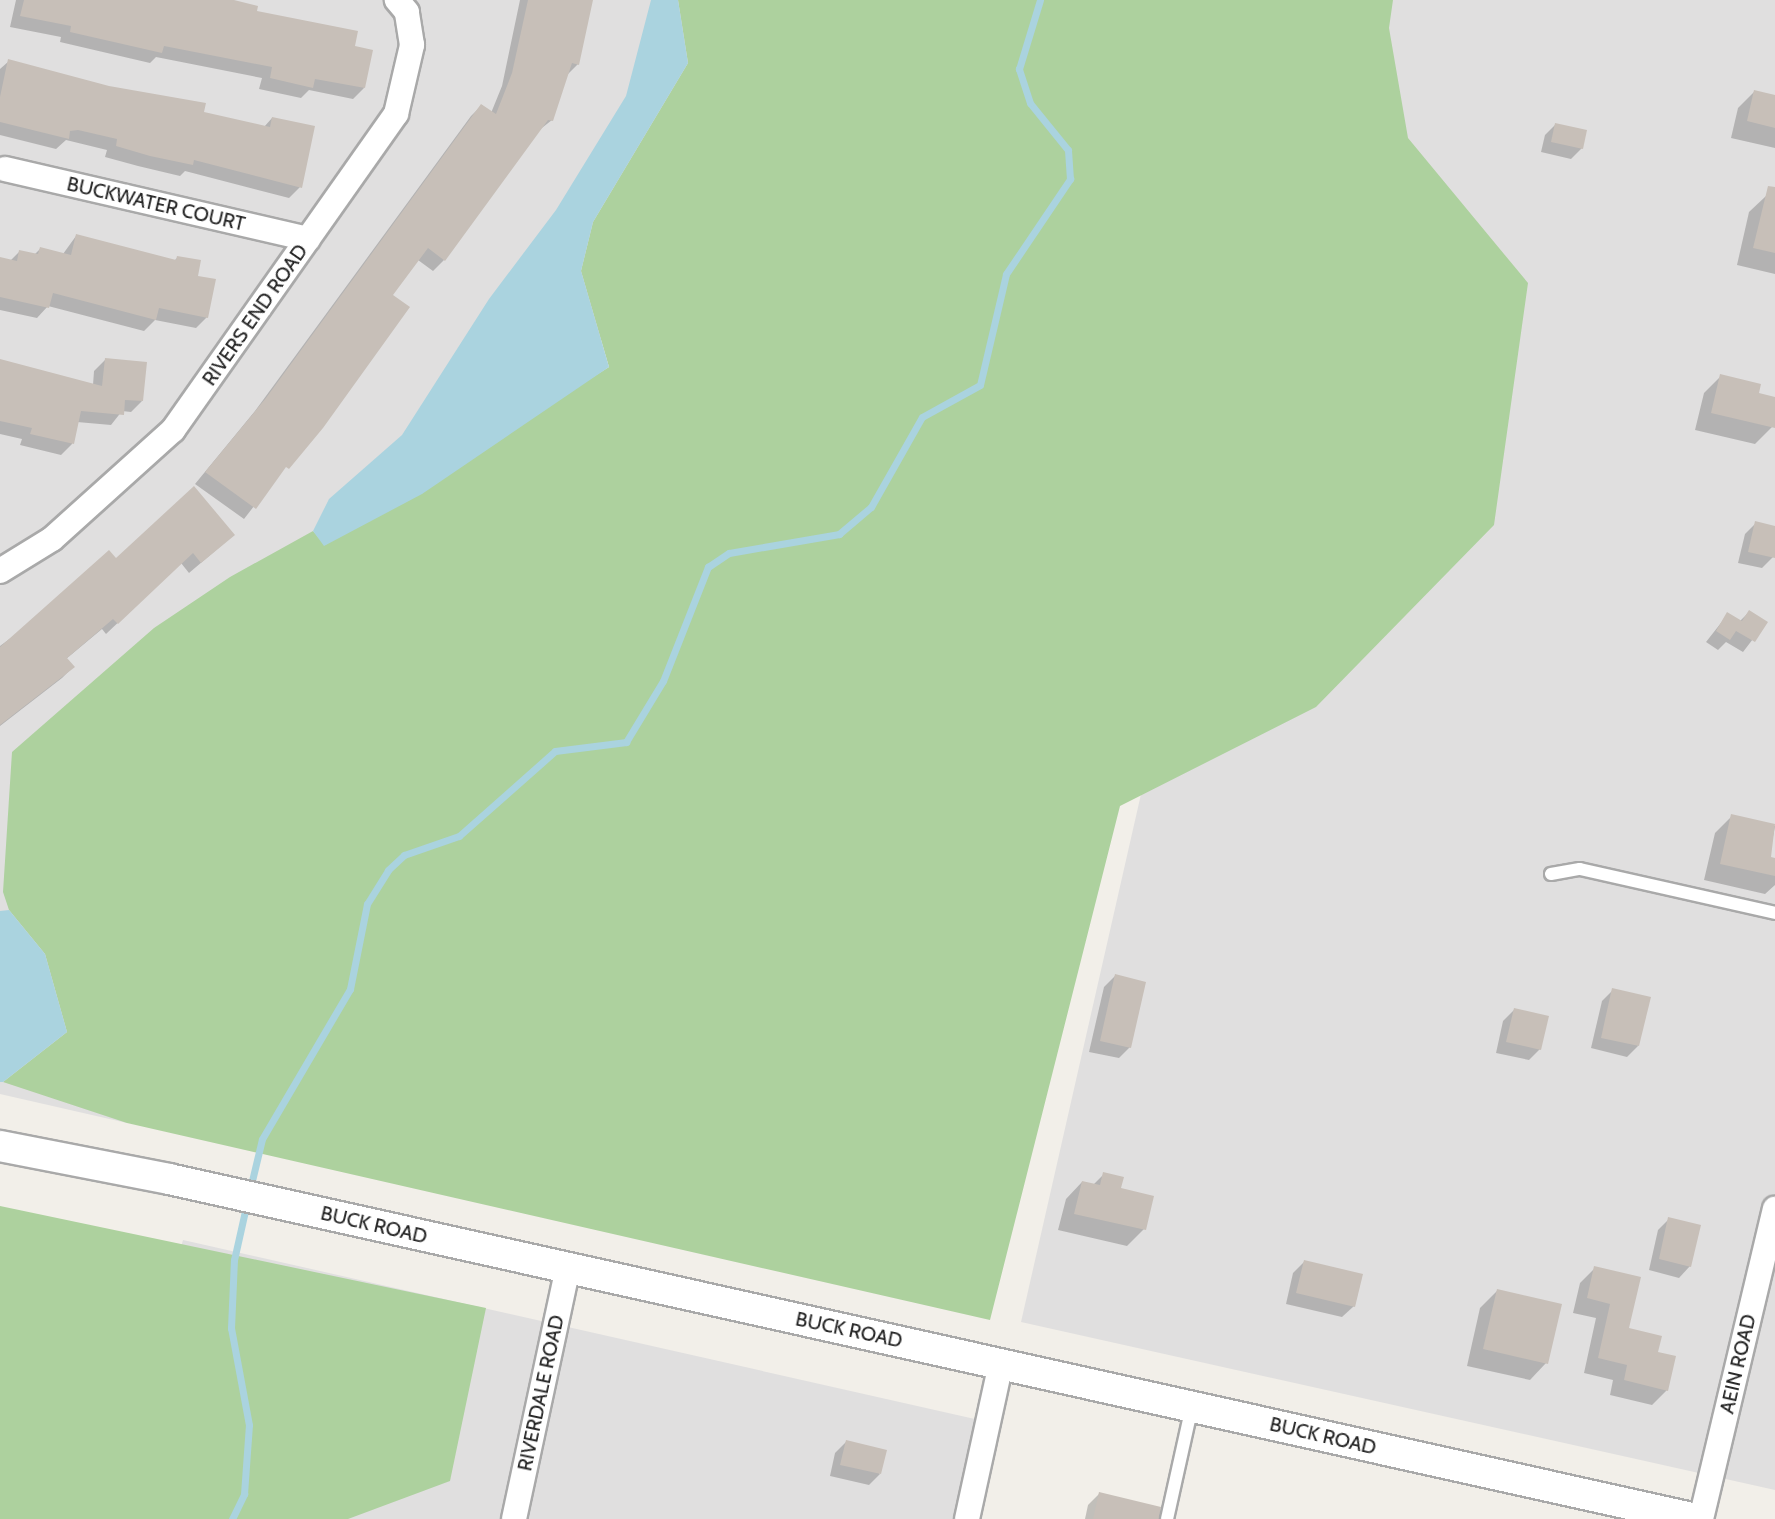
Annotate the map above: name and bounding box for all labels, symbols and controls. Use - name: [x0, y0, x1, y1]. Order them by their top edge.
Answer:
- street label: BUCKWATER COURT: [65, 172, 247, 236]
- street label: RIVERS END ROAD: [197, 240, 313, 390]
- street label: BUCK ROAD: [318, 1201, 430, 1249]
- street label: BUCK ROAD: [793, 1307, 905, 1353]
- street label: AEIN ROAD: [1715, 1312, 1761, 1416]
- street label: RIVERDALE ROAD: [513, 1313, 569, 1473]
- street label: BUCK ROAD: [1267, 1412, 1379, 1460]

